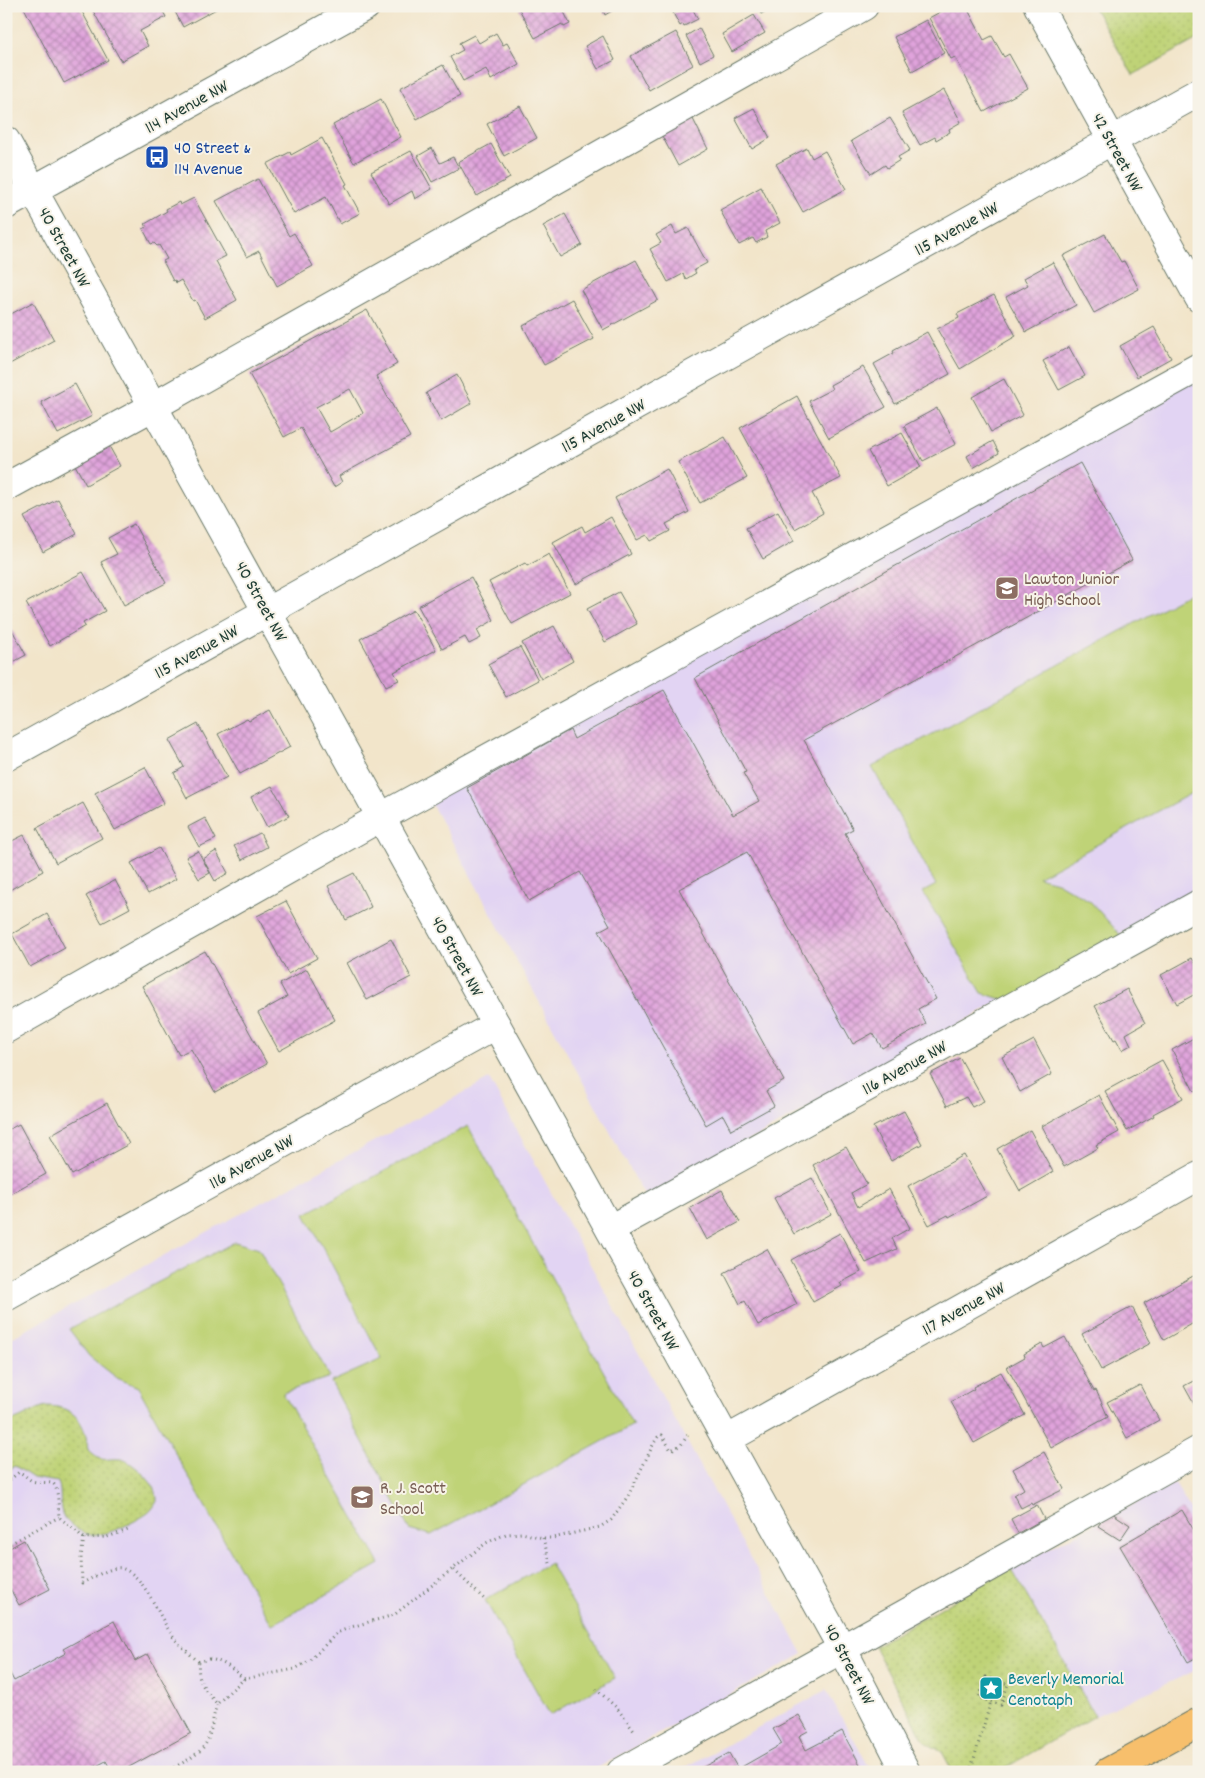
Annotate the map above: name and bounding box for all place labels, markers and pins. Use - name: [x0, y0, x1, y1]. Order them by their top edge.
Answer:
- place label: 40 Street & 114 Avenue: [174, 137, 251, 183]
- bus stop icon: 40 Street & 114 Avenue: [144, 144, 170, 170]
- place label: Lawton Junior High School: [1024, 568, 1119, 614]
- school or university icon: Lawton Junior High School: [994, 575, 1020, 601]
- place label: R. J. Scott School: [380, 1477, 446, 1523]
- school or university icon: R. J. Scott School: [349, 1484, 375, 1510]
- place label: Beverly Memorial Cenotaph: [1008, 1668, 1125, 1714]
- place icon: Beverly Memorial Cenotaph: [978, 1675, 1004, 1701]

